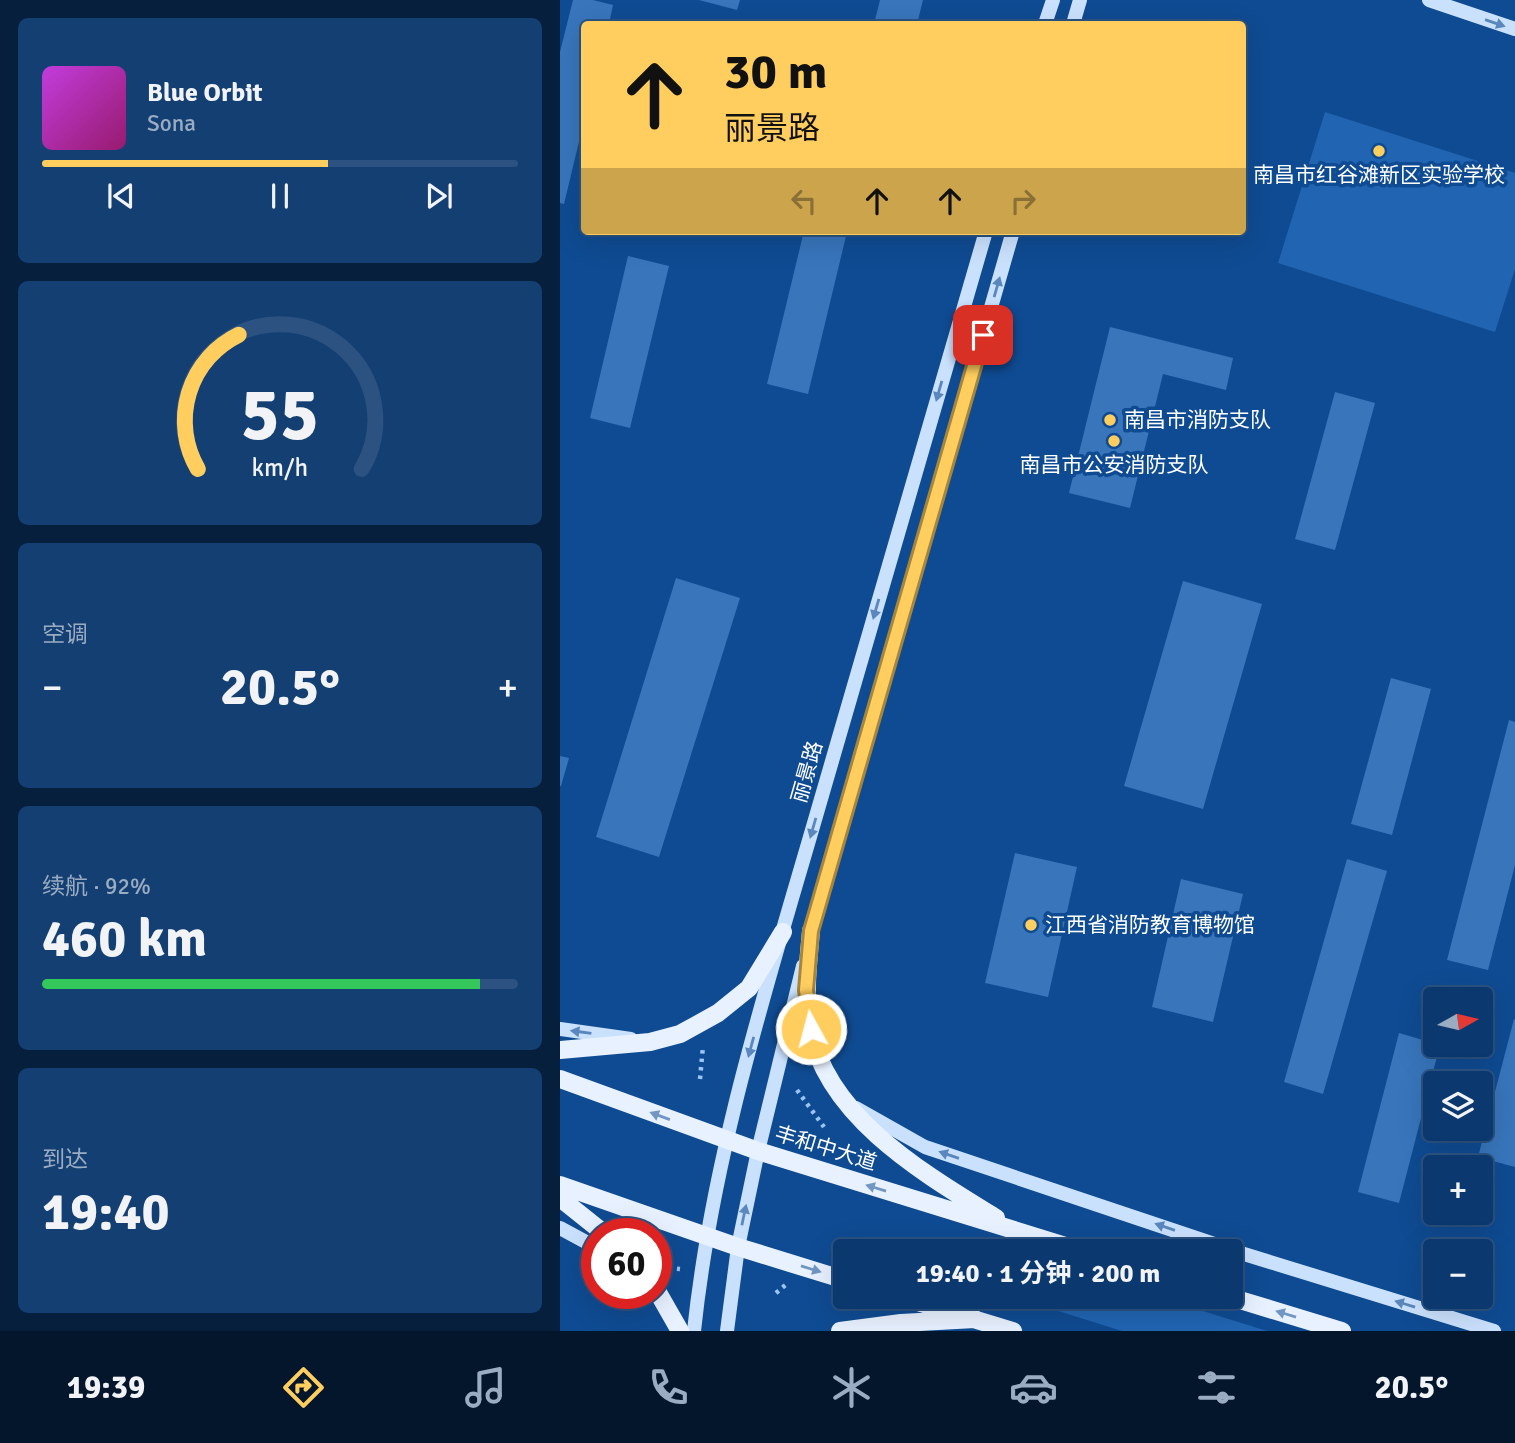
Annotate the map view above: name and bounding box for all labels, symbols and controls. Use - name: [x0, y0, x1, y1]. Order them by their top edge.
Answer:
- one-way arrow: [1485, 18, 1506, 29]
- text: 30 m: [724, 42, 827, 102]
- icon: ahead: [609, 49, 700, 140]
- text: Blue Orbit: [147, 77, 263, 109]
- text: Sona: [147, 109, 196, 138]
- text: 丽景路: [724, 109, 820, 148]
- marker: 南昌市红谷滩新区实验学校: [1371, 143, 1387, 159]
- place label: 南昌市红谷滩新区实验学校: [1253, 162, 1505, 188]
- icon: previous: [102, 177, 140, 215]
- icon: pause: [261, 177, 299, 215]
- icon: next: [420, 177, 458, 215]
- icon: left: [785, 182, 823, 220]
- icon: ahead: [858, 182, 896, 220]
- icon: ahead: [931, 182, 969, 220]
- icon: right: [1004, 182, 1042, 220]
- one-way arrow: [993, 276, 1003, 297]
- pin: [953, 305, 1013, 365]
- icon: arrive: [964, 316, 1002, 354]
- text: 55: [241, 371, 319, 460]
- one-way arrow: [934, 380, 944, 401]
- place label: 南昌市消防支队: [1124, 407, 1271, 433]
- marker: 南昌市消防支队: [1102, 412, 1118, 428]
- marker: 南昌市公安消防支队: [1106, 433, 1122, 449]
- text: km/h: [252, 452, 308, 483]
- place label: 南昌市公安消防支队: [1020, 452, 1209, 478]
- one-way arrow: [871, 599, 881, 620]
- text: 空调: [42, 620, 88, 649]
- text: 20.5°: [220, 655, 340, 719]
- text: −: [42, 664, 63, 711]
- text: +: [497, 664, 518, 711]
- street label: 丽景路: [786, 738, 828, 806]
- one-way arrow: [807, 818, 817, 839]
- text: 续航 · 92%: [42, 872, 151, 901]
- text: 460 km: [42, 907, 207, 971]
- place label: 江西省消防教育博物馆: [1045, 912, 1255, 938]
- marker: 江西省消防教育博物馆: [1023, 917, 1039, 933]
- north arrow: [1423, 987, 1493, 1057]
- map controls: [1423, 987, 1493, 1309]
- position arrow: [774, 992, 848, 1066]
- one-way arrow: [569, 1026, 591, 1037]
- one-way arrow: [745, 1036, 756, 1058]
- button: layers: [1423, 1071, 1493, 1141]
- one-way arrow: [650, 1110, 671, 1121]
- street label: 丰和中大道: [772, 1120, 880, 1176]
- text: 到达: [42, 1145, 88, 1174]
- one-way arrow: [939, 1149, 960, 1160]
- button: +: [1423, 1155, 1493, 1225]
- text: 19:40: [42, 1180, 170, 1244]
- one-way arrow: [865, 1182, 886, 1192]
- one-way arrow: [739, 1204, 750, 1226]
- speed limit sign: 60: [581, 1218, 672, 1309]
- one-way arrow: [1154, 1221, 1175, 1232]
- button: −: [1423, 1239, 1493, 1309]
- text: 19:40 · 1 分钟 · 200 m: [916, 1258, 1160, 1290]
- one-way arrow: [800, 1264, 821, 1275]
- one-way arrow: [1394, 1298, 1415, 1308]
- one-way arrow: [1276, 1308, 1297, 1318]
- icon: directions: [279, 1363, 328, 1412]
- icon: music: [461, 1363, 510, 1412]
- icon: phone: [644, 1363, 693, 1412]
- icon: climate: [827, 1363, 876, 1412]
- icon: car: [1009, 1363, 1058, 1412]
- icon: filters: [1192, 1363, 1241, 1412]
- text: 19:39: [67, 1368, 145, 1407]
- text: 20.5°: [1374, 1368, 1448, 1407]

